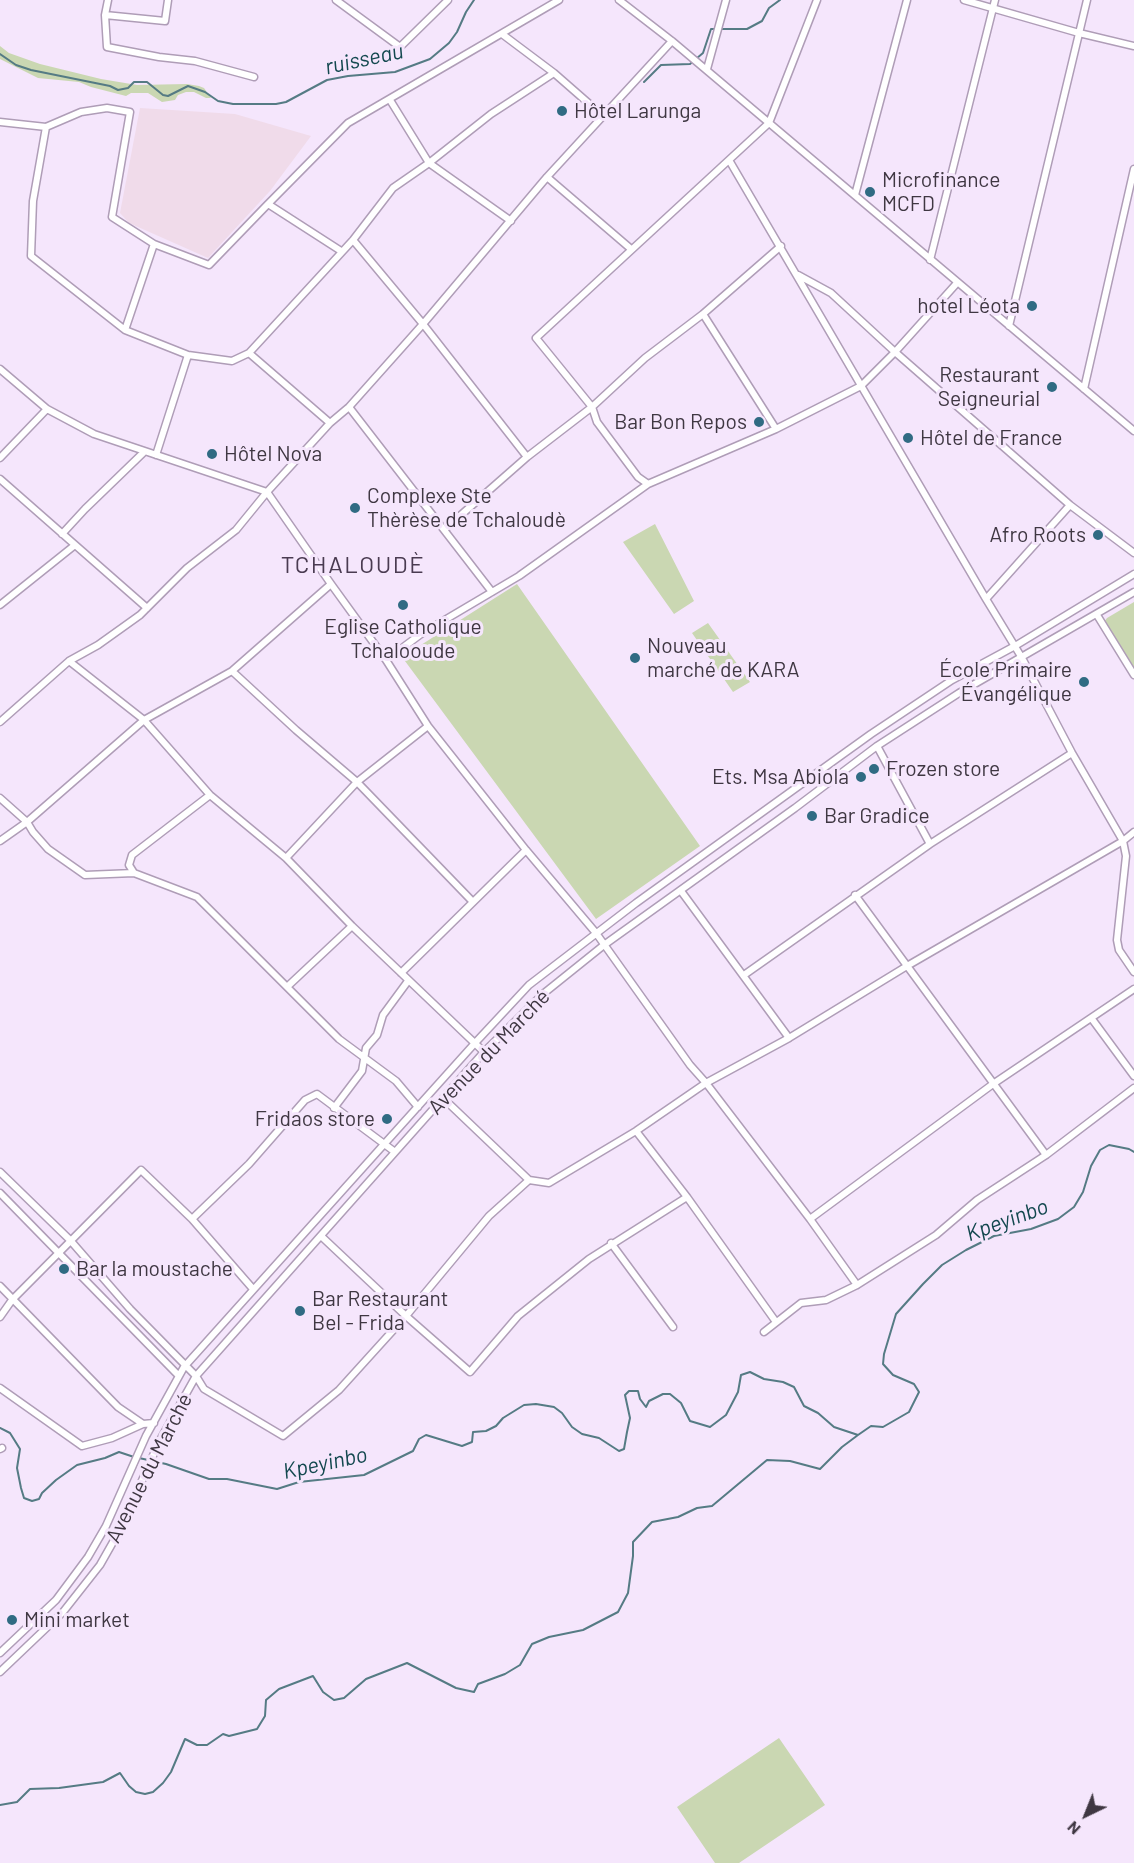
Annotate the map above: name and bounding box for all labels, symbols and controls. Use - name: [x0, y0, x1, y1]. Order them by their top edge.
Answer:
- water label: ruisseau: [322, 38, 406, 80]
- place label: Hôtel Larunga: [574, 98, 701, 124]
- marker: Hôtel Larunga: [555, 104, 569, 118]
- place label: Microfinance MCFD: [882, 167, 1000, 217]
- marker: Microfinance MCFD: [863, 185, 877, 199]
- place label: hotel Léota: [917, 293, 1020, 319]
- marker: hotel Léota: [1025, 299, 1039, 313]
- place label: Restaurant Seigneurial: [938, 362, 1040, 412]
- marker: Restaurant Seigneurial: [1045, 380, 1059, 394]
- place label: Bar Bon Repos: [614, 409, 747, 435]
- marker: Bar Bon Repos: [752, 415, 766, 429]
- place label: Hôtel de France: [920, 425, 1063, 451]
- marker: Hôtel de France: [901, 431, 915, 445]
- place label: Hôtel Nova: [224, 441, 322, 467]
- marker: Hôtel Nova: [205, 447, 219, 461]
- place label: Complexe Ste Thèrèse de Tchaloudè: [367, 483, 566, 533]
- marker: Complexe Ste Thèrèse de Tchaloudè: [348, 501, 362, 515]
- place label: Afro Roots: [990, 522, 1086, 548]
- marker: Afro Roots: [1091, 528, 1105, 542]
- district label: TCHALOUDÈ: [281, 551, 425, 579]
- marker: Eglise Catholique Tchalooude: [396, 598, 410, 612]
- place label: Eglise Catholique Tchalooude: [324, 614, 482, 664]
- place label: Nouveau marché de KARA: [647, 633, 800, 683]
- marker: Nouveau marché de KARA: [628, 651, 642, 665]
- place label: École Primaire Évangélique: [939, 657, 1072, 707]
- marker: École Primaire Évangélique: [1077, 675, 1091, 689]
- place label: Frozen store: [886, 756, 1000, 782]
- marker: Frozen store: [867, 762, 881, 776]
- place label: Ets. Msa Abiola: [712, 764, 849, 790]
- marker: Ets. Msa Abiola: [854, 770, 868, 784]
- place label: Bar Gradice: [824, 803, 930, 829]
- marker: Bar Gradice: [805, 809, 819, 823]
- street label: Avenue du Marché: [423, 984, 555, 1120]
- place label: Fridaos store: [255, 1106, 375, 1132]
- marker: Fridaos store: [380, 1112, 394, 1126]
- water label: Kpeyinbo: [962, 1193, 1052, 1247]
- place label: Bar la moustache: [76, 1256, 233, 1282]
- marker: Bar la moustache: [57, 1262, 71, 1276]
- place label: Bar Restaurant Bel - Frida: [312, 1286, 448, 1336]
- marker: Bar Restaurant Bel - Frida: [293, 1304, 307, 1318]
- street label: Avenue du Marché: [100, 1389, 198, 1547]
- water label: Kpeyinbo: [280, 1441, 370, 1485]
- place label: Mini market: [24, 1607, 130, 1633]
- marker: Mini market: [5, 1613, 19, 1627]
- north arrow: [1056, 1785, 1116, 1845]
- text: N: [1063, 1818, 1084, 1839]

